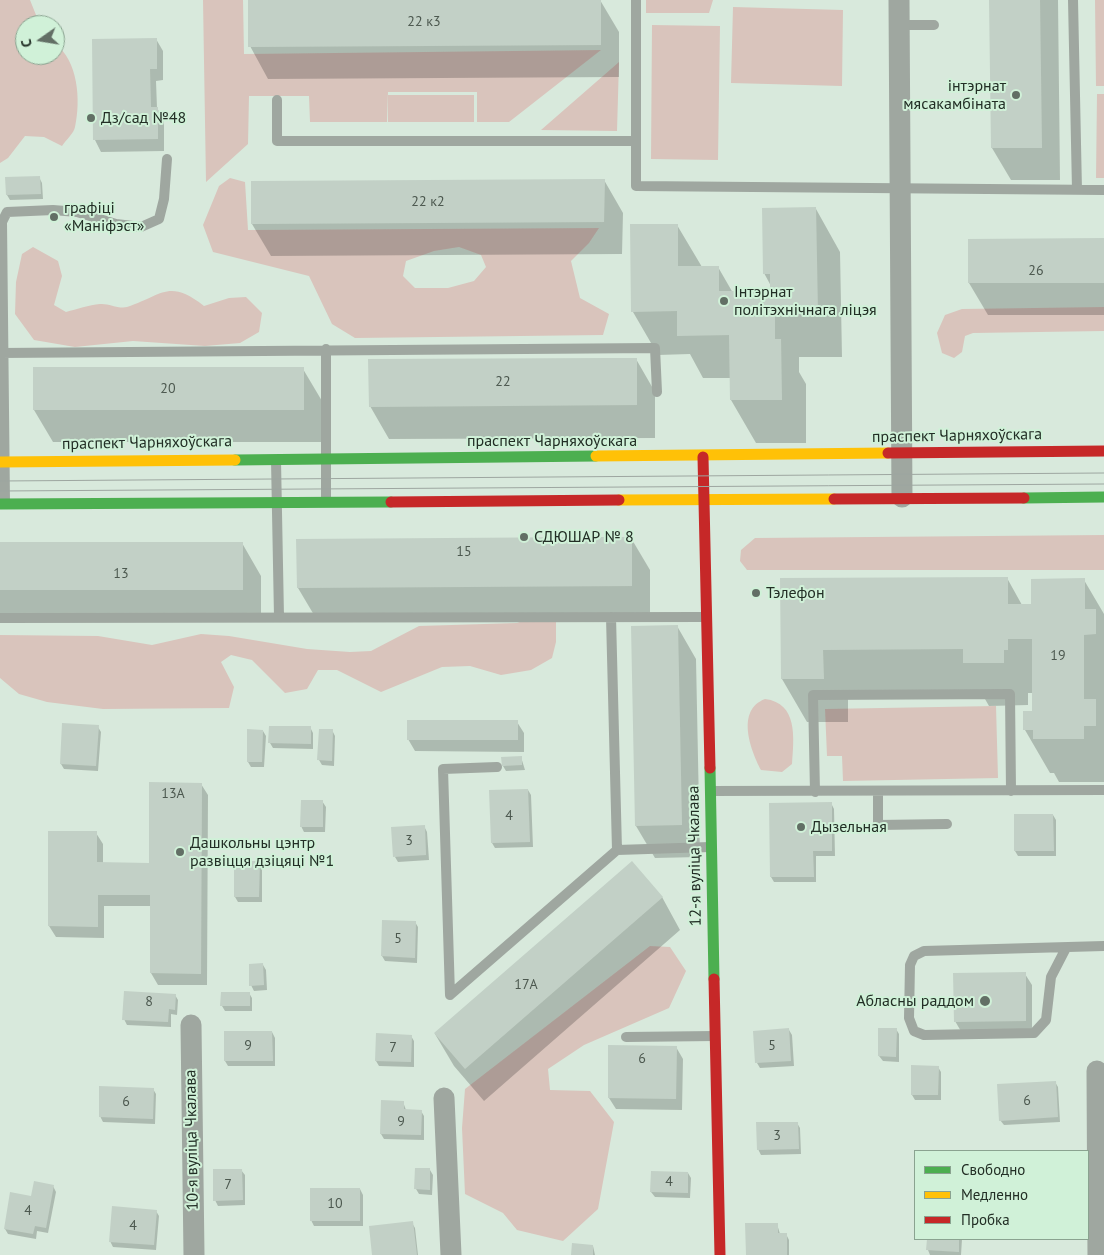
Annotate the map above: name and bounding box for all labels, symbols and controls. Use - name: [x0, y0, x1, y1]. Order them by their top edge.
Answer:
- house number: 22 к3: [407, 14, 441, 30]
- north arrow: [15, 15, 65, 65]
- text: С: [17, 37, 36, 49]
- place label: інтэрнат мясакамбіната: [903, 76, 1006, 114]
- marker: інтэрнат мясакамбіната: [1010, 89, 1022, 101]
- place label: Дз/сад №48: [101, 108, 186, 128]
- marker: Дз/сад №48: [85, 112, 97, 124]
- house number: 22 к2: [411, 194, 445, 210]
- place label: графіці «Маніфэст»: [64, 198, 144, 236]
- marker: графіці «Маніфэст»: [48, 211, 60, 223]
- house number: 26: [1028, 263, 1044, 279]
- place label: Інтэрнат політэхнічнага ліцэя: [734, 282, 877, 320]
- marker: Інтэрнат політэхнічнага ліцэя: [718, 295, 730, 307]
- house number: 22: [495, 374, 511, 390]
- house number: 20: [160, 381, 176, 397]
- street label: праспект Чарняхоўскага: [872, 425, 1042, 447]
- street label: праспект Чарняхоўскага: [467, 431, 637, 451]
- street label: праспект Чарняхоўскага: [62, 432, 232, 454]
- place label: СДЮШАР № 8: [534, 527, 634, 547]
- marker: СДЮШАР № 8: [518, 531, 530, 543]
- house number: 15: [456, 544, 472, 560]
- house number: 13: [113, 566, 129, 582]
- place label: Тэлефон: [766, 583, 825, 603]
- marker: Тэлефон: [750, 587, 762, 599]
- house number: 19: [1050, 648, 1066, 664]
- street label: 12-я вуліца Чкалава: [684, 785, 706, 927]
- house number: 13А: [161, 786, 185, 802]
- house number: 4: [505, 808, 513, 824]
- place label: Дызельная: [811, 817, 887, 837]
- marker: Дызельная: [795, 821, 807, 833]
- place label: Дашкольны цэнтр развіцця дзіцяці №1: [190, 833, 334, 871]
- house number: 3: [405, 833, 413, 849]
- marker: Дашкольны цэнтр развіцця дзіцяці №1: [174, 846, 186, 858]
- house number: 5: [394, 931, 402, 947]
- house number: 17А: [514, 977, 538, 993]
- place label: Абласны раддом: [856, 991, 974, 1011]
- house number: 8: [145, 994, 153, 1010]
- marker: Абласны раддом: [978, 994, 992, 1008]
- house number: 9: [244, 1038, 252, 1054]
- house number: 5: [768, 1038, 776, 1054]
- house number: 7: [389, 1040, 397, 1056]
- house number: 6: [638, 1051, 646, 1067]
- street label: 10-я вуліца Чкалава: [181, 1069, 203, 1211]
- house number: 6: [1023, 1093, 1031, 1109]
- house number: 6: [122, 1094, 130, 1110]
- house number: 9: [397, 1114, 405, 1130]
- house number: 3: [773, 1128, 781, 1144]
- legend: [914, 1150, 1089, 1240]
- text: Свободно: [961, 1160, 1025, 1179]
- house number: 4: [665, 1174, 673, 1190]
- house number: 7: [224, 1177, 232, 1193]
- text: Медленно: [961, 1185, 1028, 1204]
- house number: 10: [327, 1196, 343, 1212]
- house number: 4: [24, 1203, 32, 1219]
- text: Пробка: [961, 1210, 1010, 1229]
- house number: 4: [129, 1218, 137, 1234]

